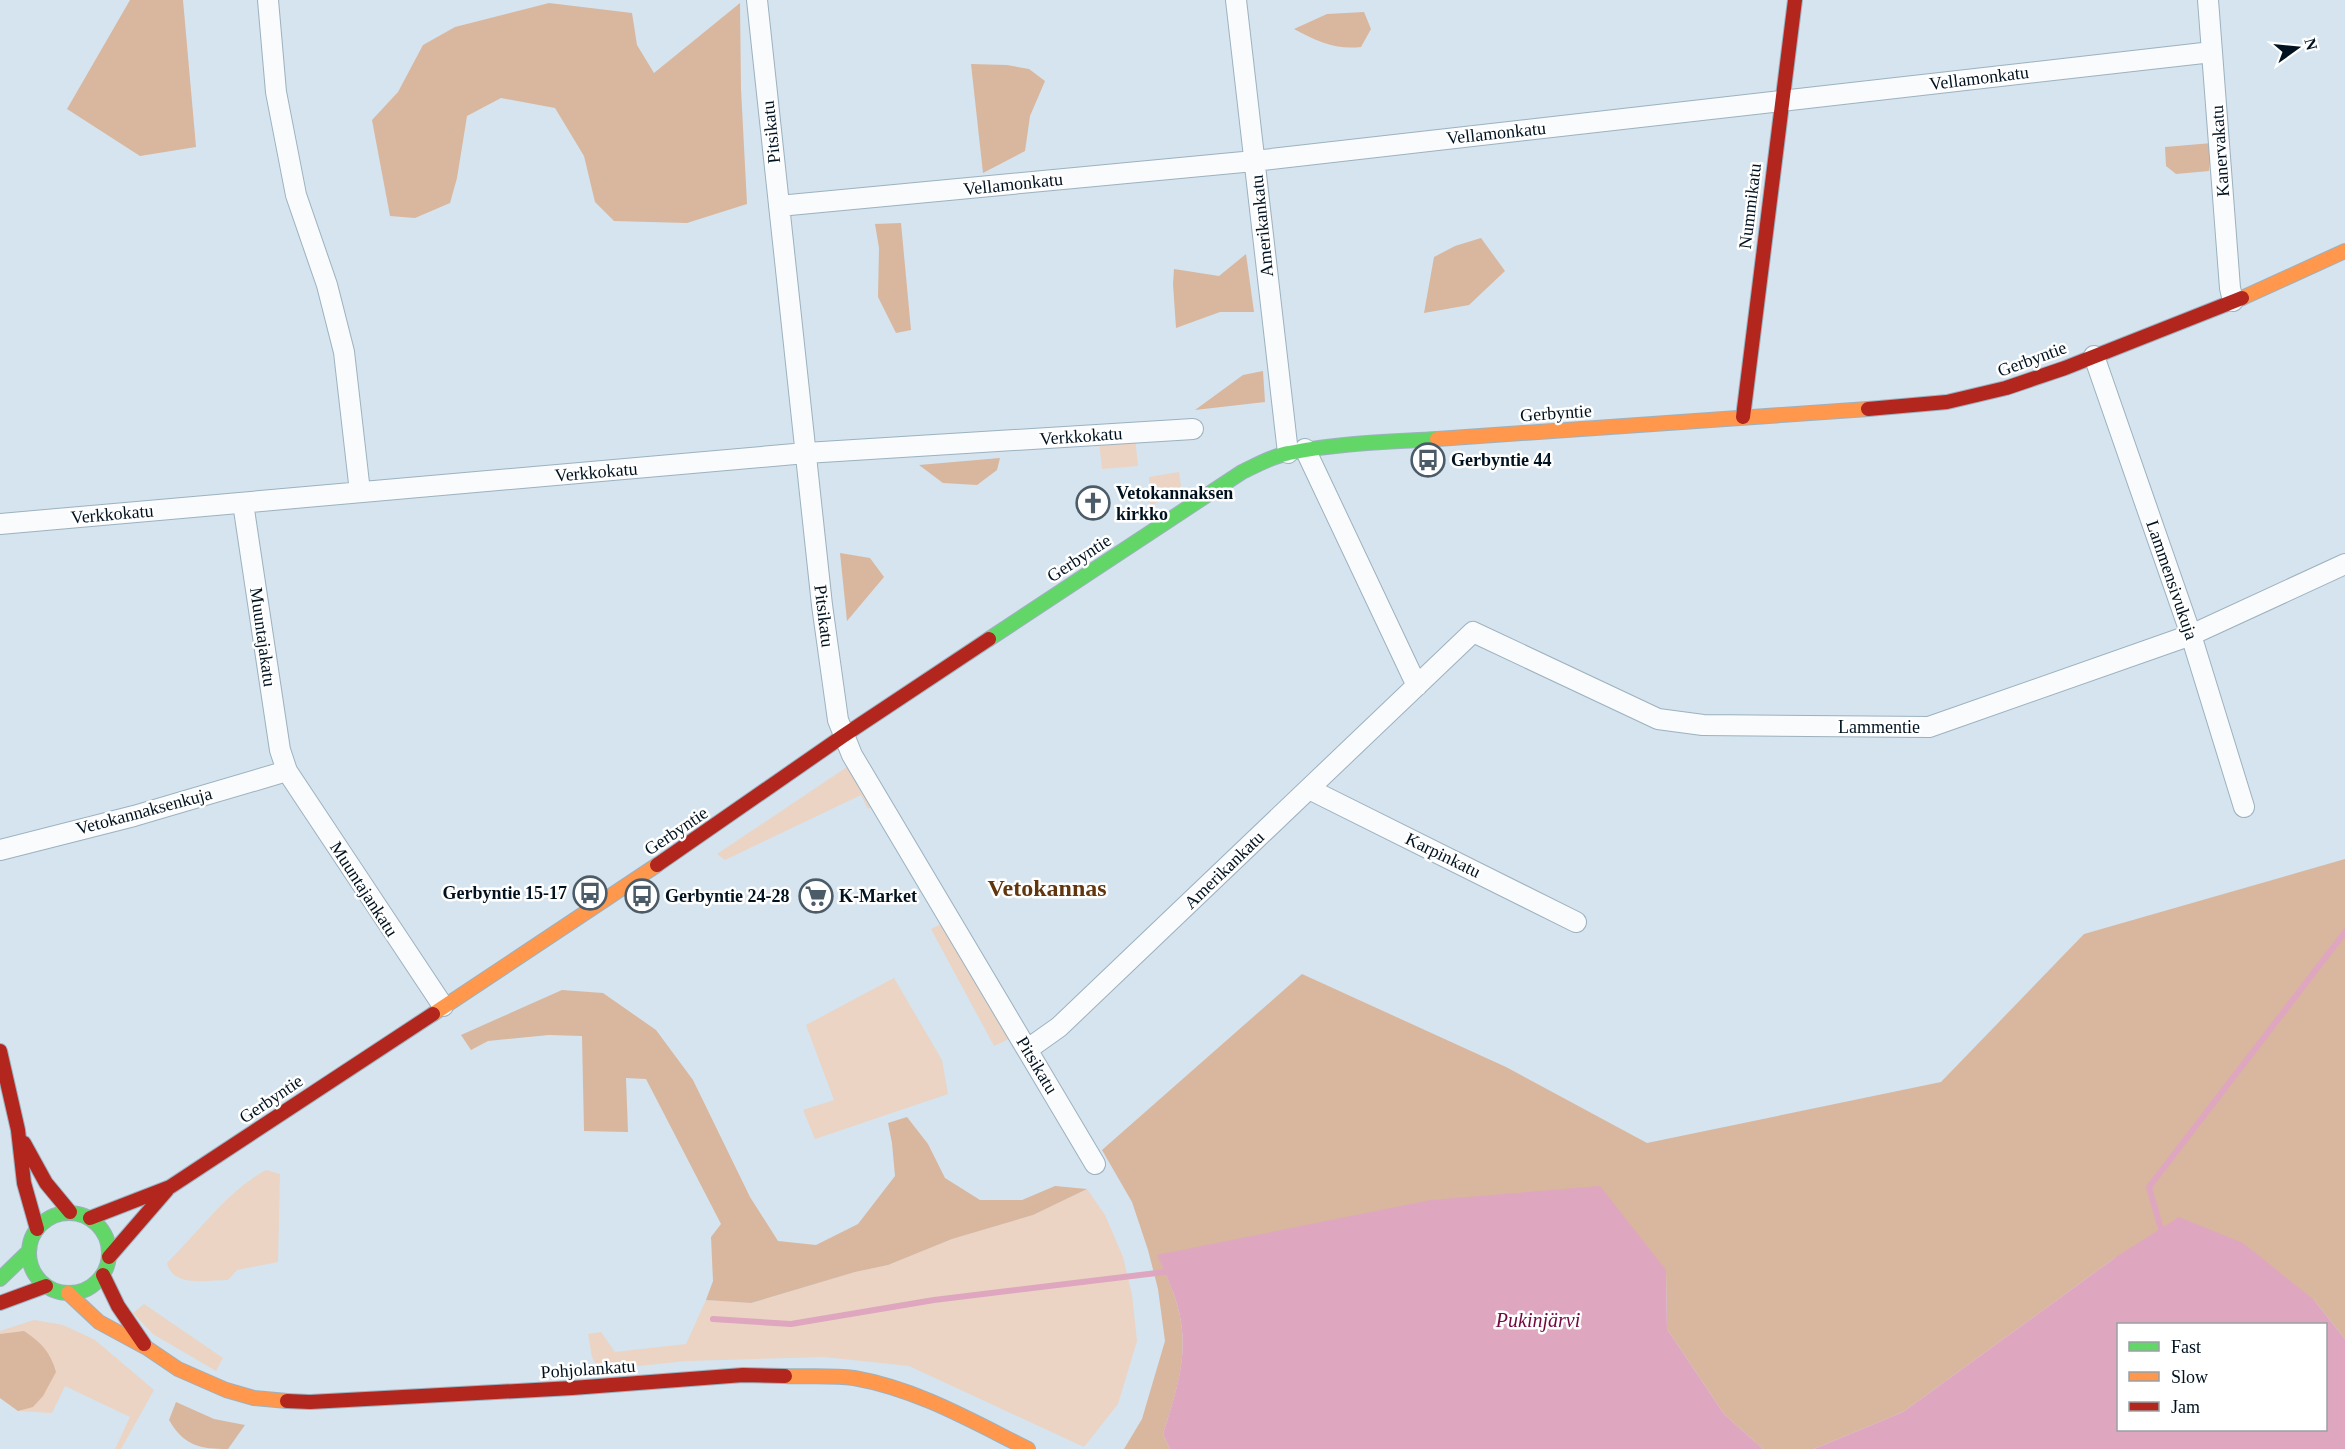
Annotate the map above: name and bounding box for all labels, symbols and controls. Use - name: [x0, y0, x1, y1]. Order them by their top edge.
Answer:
- north arrow: [2267, 18, 2327, 78]
- text: N: [2301, 36, 2321, 52]
- street label: Vellamonkatu: [1928, 62, 2030, 94]
- street label: Pitsikatu: [758, 100, 784, 164]
- street label: Kanervakatu: [2207, 104, 2233, 198]
- street label: Vellamonkatu: [1445, 118, 1547, 148]
- street label: Nummikatu: [1735, 162, 1765, 250]
- street label: Vellamonkatu: [962, 169, 1064, 199]
- street label: Amerikankatu: [1247, 174, 1277, 278]
- street label: Gerbyntie: [1995, 337, 2069, 381]
- street label: Gerbyntie: [1519, 401, 1593, 425]
- street label: Verkkokatu: [1039, 423, 1123, 449]
- bus stop icon: Gerbyntie 44: [1410, 442, 1446, 478]
- place label: Gerbyntie 44: [1451, 450, 1552, 470]
- street label: Verkkokatu: [554, 458, 638, 486]
- place label: Vetokannaksen kirkko: [1116, 483, 1233, 524]
- church icon: Vetokannaksen kirkko: [1075, 485, 1111, 521]
- street label: Verkkokatu: [70, 500, 154, 528]
- street label: Lammensivukuja: [2142, 518, 2202, 642]
- street label: Gerbyntie: [1043, 530, 1115, 586]
- street label: Pitsikatu: [810, 584, 838, 648]
- street label: Muuntajakatu: [246, 586, 280, 688]
- street label: Lammentie: [1838, 717, 1920, 737]
- street label: Vetokannaksenkuja: [74, 783, 214, 839]
- street label: Gerbyntie: [641, 803, 711, 859]
- street label: Amerikankatu: [1180, 827, 1268, 913]
- street label: Karpinkatu: [1402, 828, 1484, 882]
- street label: Muuntajankatu: [326, 838, 402, 940]
- bus stop icon: Gerbyntie 15-17: [572, 875, 608, 911]
- district label: Vetokannas: [987, 875, 1107, 901]
- bus stop icon: Gerbyntie 24-28: [624, 878, 660, 914]
- supermarket icon: K-Market: [798, 878, 834, 914]
- place label: Gerbyntie 15-17: [443, 883, 567, 903]
- place label: Gerbyntie 24-28: [665, 886, 789, 906]
- place label: K-Market: [839, 886, 917, 906]
- street label: Pitsikatu: [1012, 1033, 1062, 1097]
- street label: Gerbyntie: [236, 1071, 306, 1127]
- water label: Pukinjärvi: [1495, 1309, 1580, 1332]
- legend: [2117, 1323, 2327, 1431]
- text: Fast: [2171, 1337, 2201, 1357]
- street label: Pohjolankatu: [540, 1356, 636, 1382]
- text: Slow: [2171, 1367, 2208, 1387]
- text: Jam: [2171, 1397, 2200, 1417]

